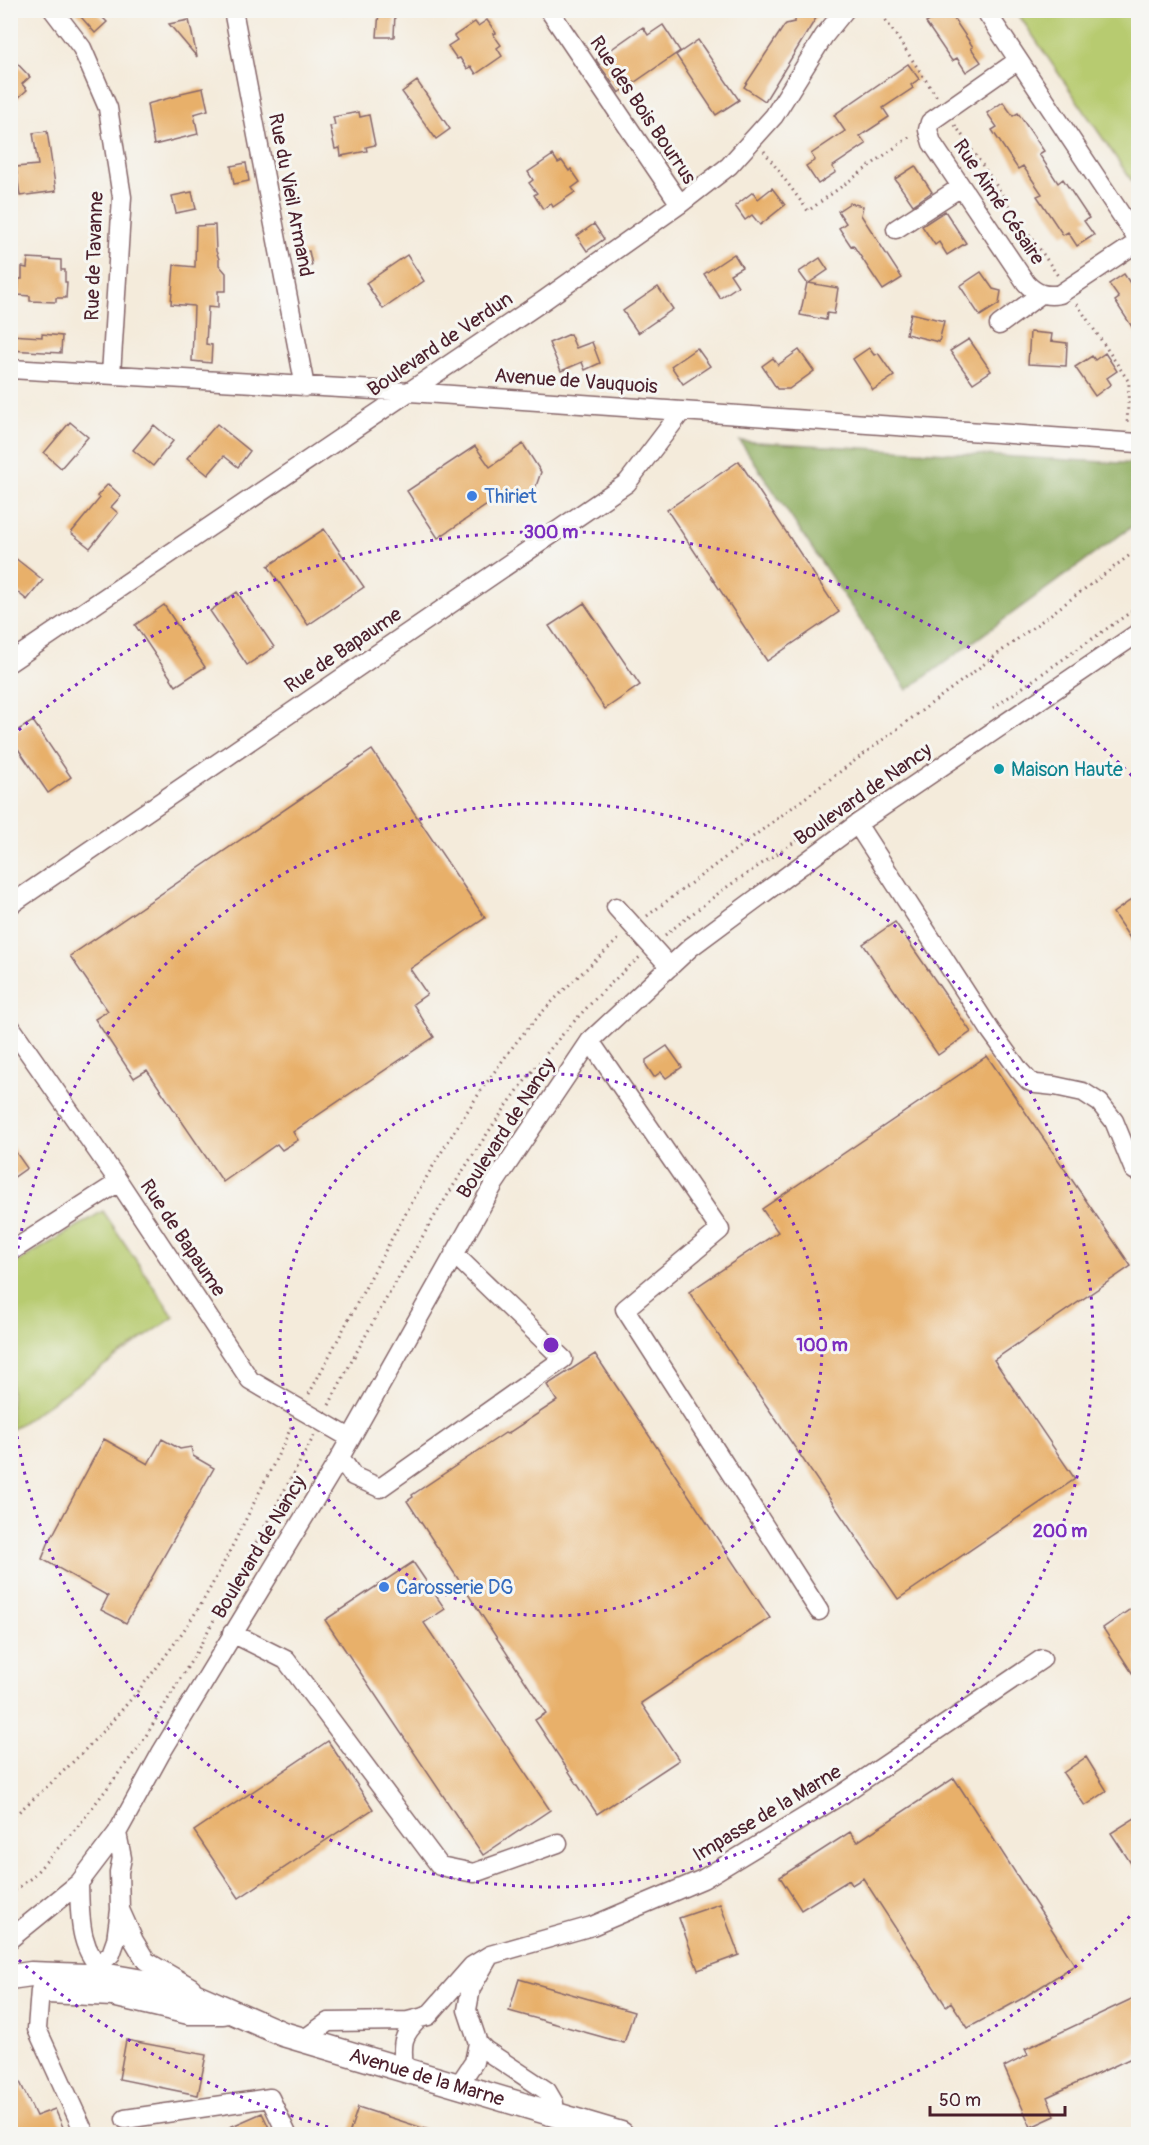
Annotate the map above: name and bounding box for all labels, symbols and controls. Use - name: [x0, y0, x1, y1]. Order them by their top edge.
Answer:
- street label: Rue des Bois Bourrus: [584, 31, 702, 189]
- street label: Rue du Vieil Armand: [263, 111, 319, 279]
- street label: Rue Aimé Césaire: [948, 134, 1050, 270]
- street label: Rue de Tavanne: [79, 191, 109, 321]
- street label: Boulevard de Verdun: [363, 286, 517, 402]
- street label: Avenue de Vauquois: [494, 363, 659, 399]
- place label: Thiriet: [484, 484, 538, 509]
- marker: Thiriet: [465, 489, 479, 503]
- text: 300 m: [524, 521, 578, 544]
- street label: Rue de Bapaume: [280, 602, 407, 698]
- street label: Boulevard de Nancy: [789, 737, 937, 851]
- place label: Maison Haute: [1011, 757, 1123, 782]
- marker: Maison Haute: [992, 762, 1006, 776]
- street label: Boulevard de Nancy: [451, 1053, 561, 1203]
- street label: Rue de Bapaume: [135, 1175, 231, 1302]
- text: 100 m: [796, 1334, 848, 1357]
- centre of rings: [541, 1335, 561, 1355]
- street label: Boulevard de Nancy: [206, 1471, 312, 1623]
- text: 200 m: [1033, 1520, 1087, 1543]
- place label: Carosserie DG: [396, 1575, 514, 1600]
- marker: Carosserie DG: [377, 1580, 391, 1594]
- street label: Impasse de la Marne: [688, 1759, 846, 1867]
- street label: Avenue de la Marne: [346, 2042, 508, 2111]
- scale bar: [930, 2079, 1065, 2117]
- text: 50 m: [939, 2089, 981, 2112]

